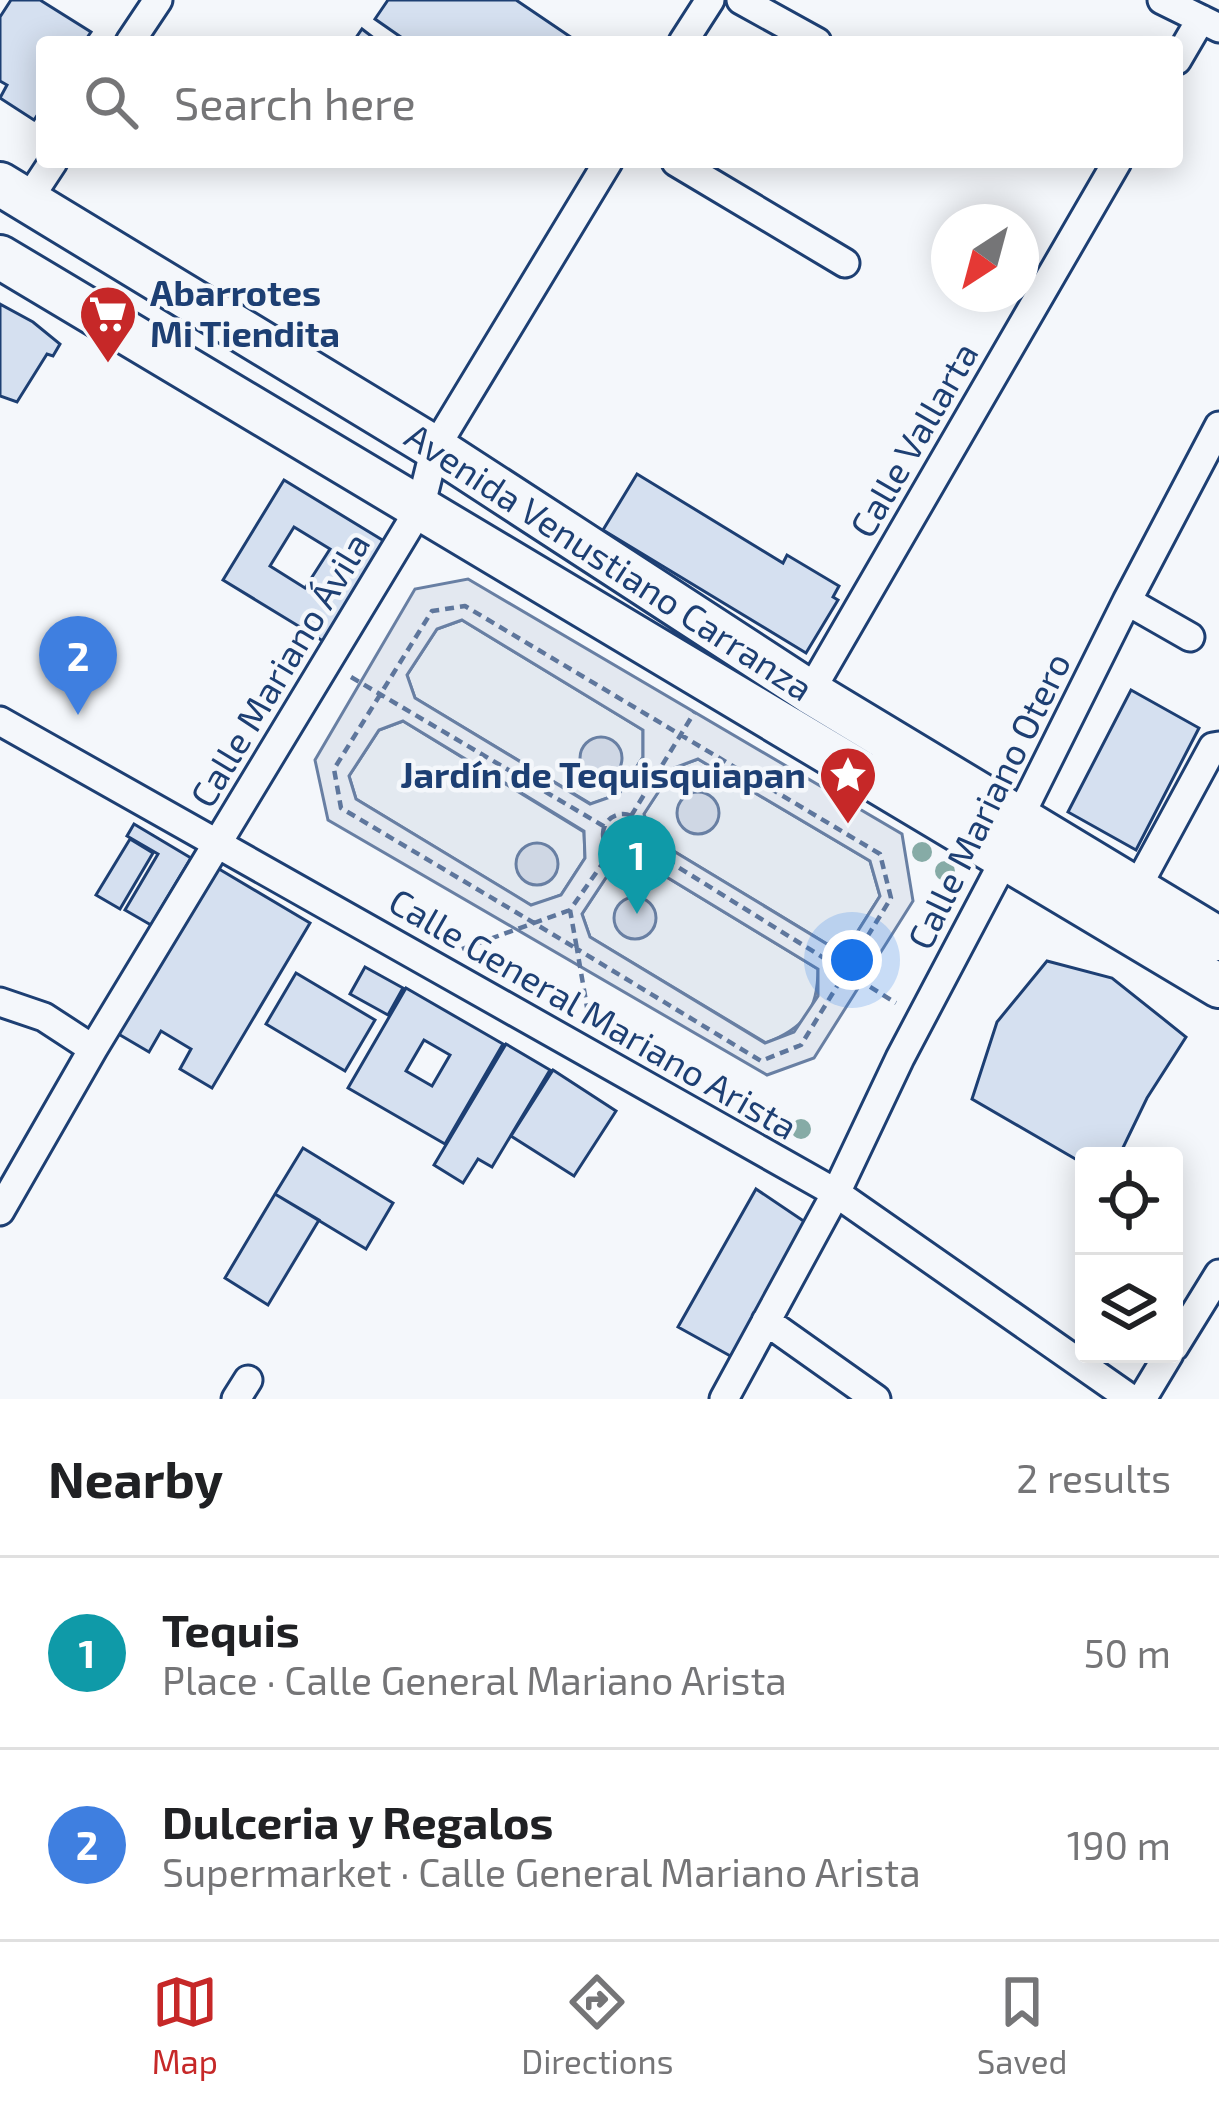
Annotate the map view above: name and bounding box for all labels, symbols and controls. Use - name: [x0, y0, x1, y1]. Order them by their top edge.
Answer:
- search box: [36, 36, 1183, 168]
- icon: search: [78, 69, 144, 135]
- text: Search here: [174, 75, 416, 129]
- north arrow: [931, 204, 1039, 312]
- place label: Abarrotes Mi Tiendita: [150, 270, 340, 354]
- supermarket icon: Abarrotes Mi Tiendita: [77, 283, 139, 365]
- street label: Calle Vallarta: [840, 334, 986, 544]
- street label: Avenida Venustiano Carranza: [398, 413, 821, 709]
- street label: Calle Mariano Ávila: [180, 524, 378, 814]
- pin: 2: [39, 616, 117, 715]
- street label: Calle Mariano Otero: [897, 645, 1078, 956]
- place icon: Jardín de Tequisquiapan: [817, 744, 879, 826]
- place label: Jardín de Tequisquiapan: [400, 752, 806, 795]
- pin: 1: [598, 815, 676, 914]
- street label: Calle General Mariano Arista: [382, 878, 805, 1147]
- your location: [822, 930, 882, 990]
- map controls: [1075, 1147, 1183, 1363]
- button: locate: [1075, 1147, 1183, 1255]
- button: layers: [1075, 1255, 1183, 1363]
- text: Nearby: [48, 1447, 223, 1508]
- text: 2 results: [1016, 1454, 1171, 1501]
- text: Tequis: [162, 1602, 300, 1656]
- text: 1: [79, 1629, 95, 1676]
- text: 50 m: [1084, 1629, 1171, 1676]
- text: Place · Calle General Mariano Arista: [162, 1656, 787, 1703]
- text: Dulceria y Regalos: [162, 1794, 553, 1848]
- text: 2: [76, 1821, 98, 1868]
- text: 190 m: [1067, 1821, 1171, 1868]
- text: Supermarket · Calle General Mariano Arista: [162, 1848, 921, 1895]
- tab: Map: [152, 1969, 218, 2081]
- tab: Directions: [521, 1969, 673, 2081]
- tab: Saved: [977, 1969, 1067, 2081]

